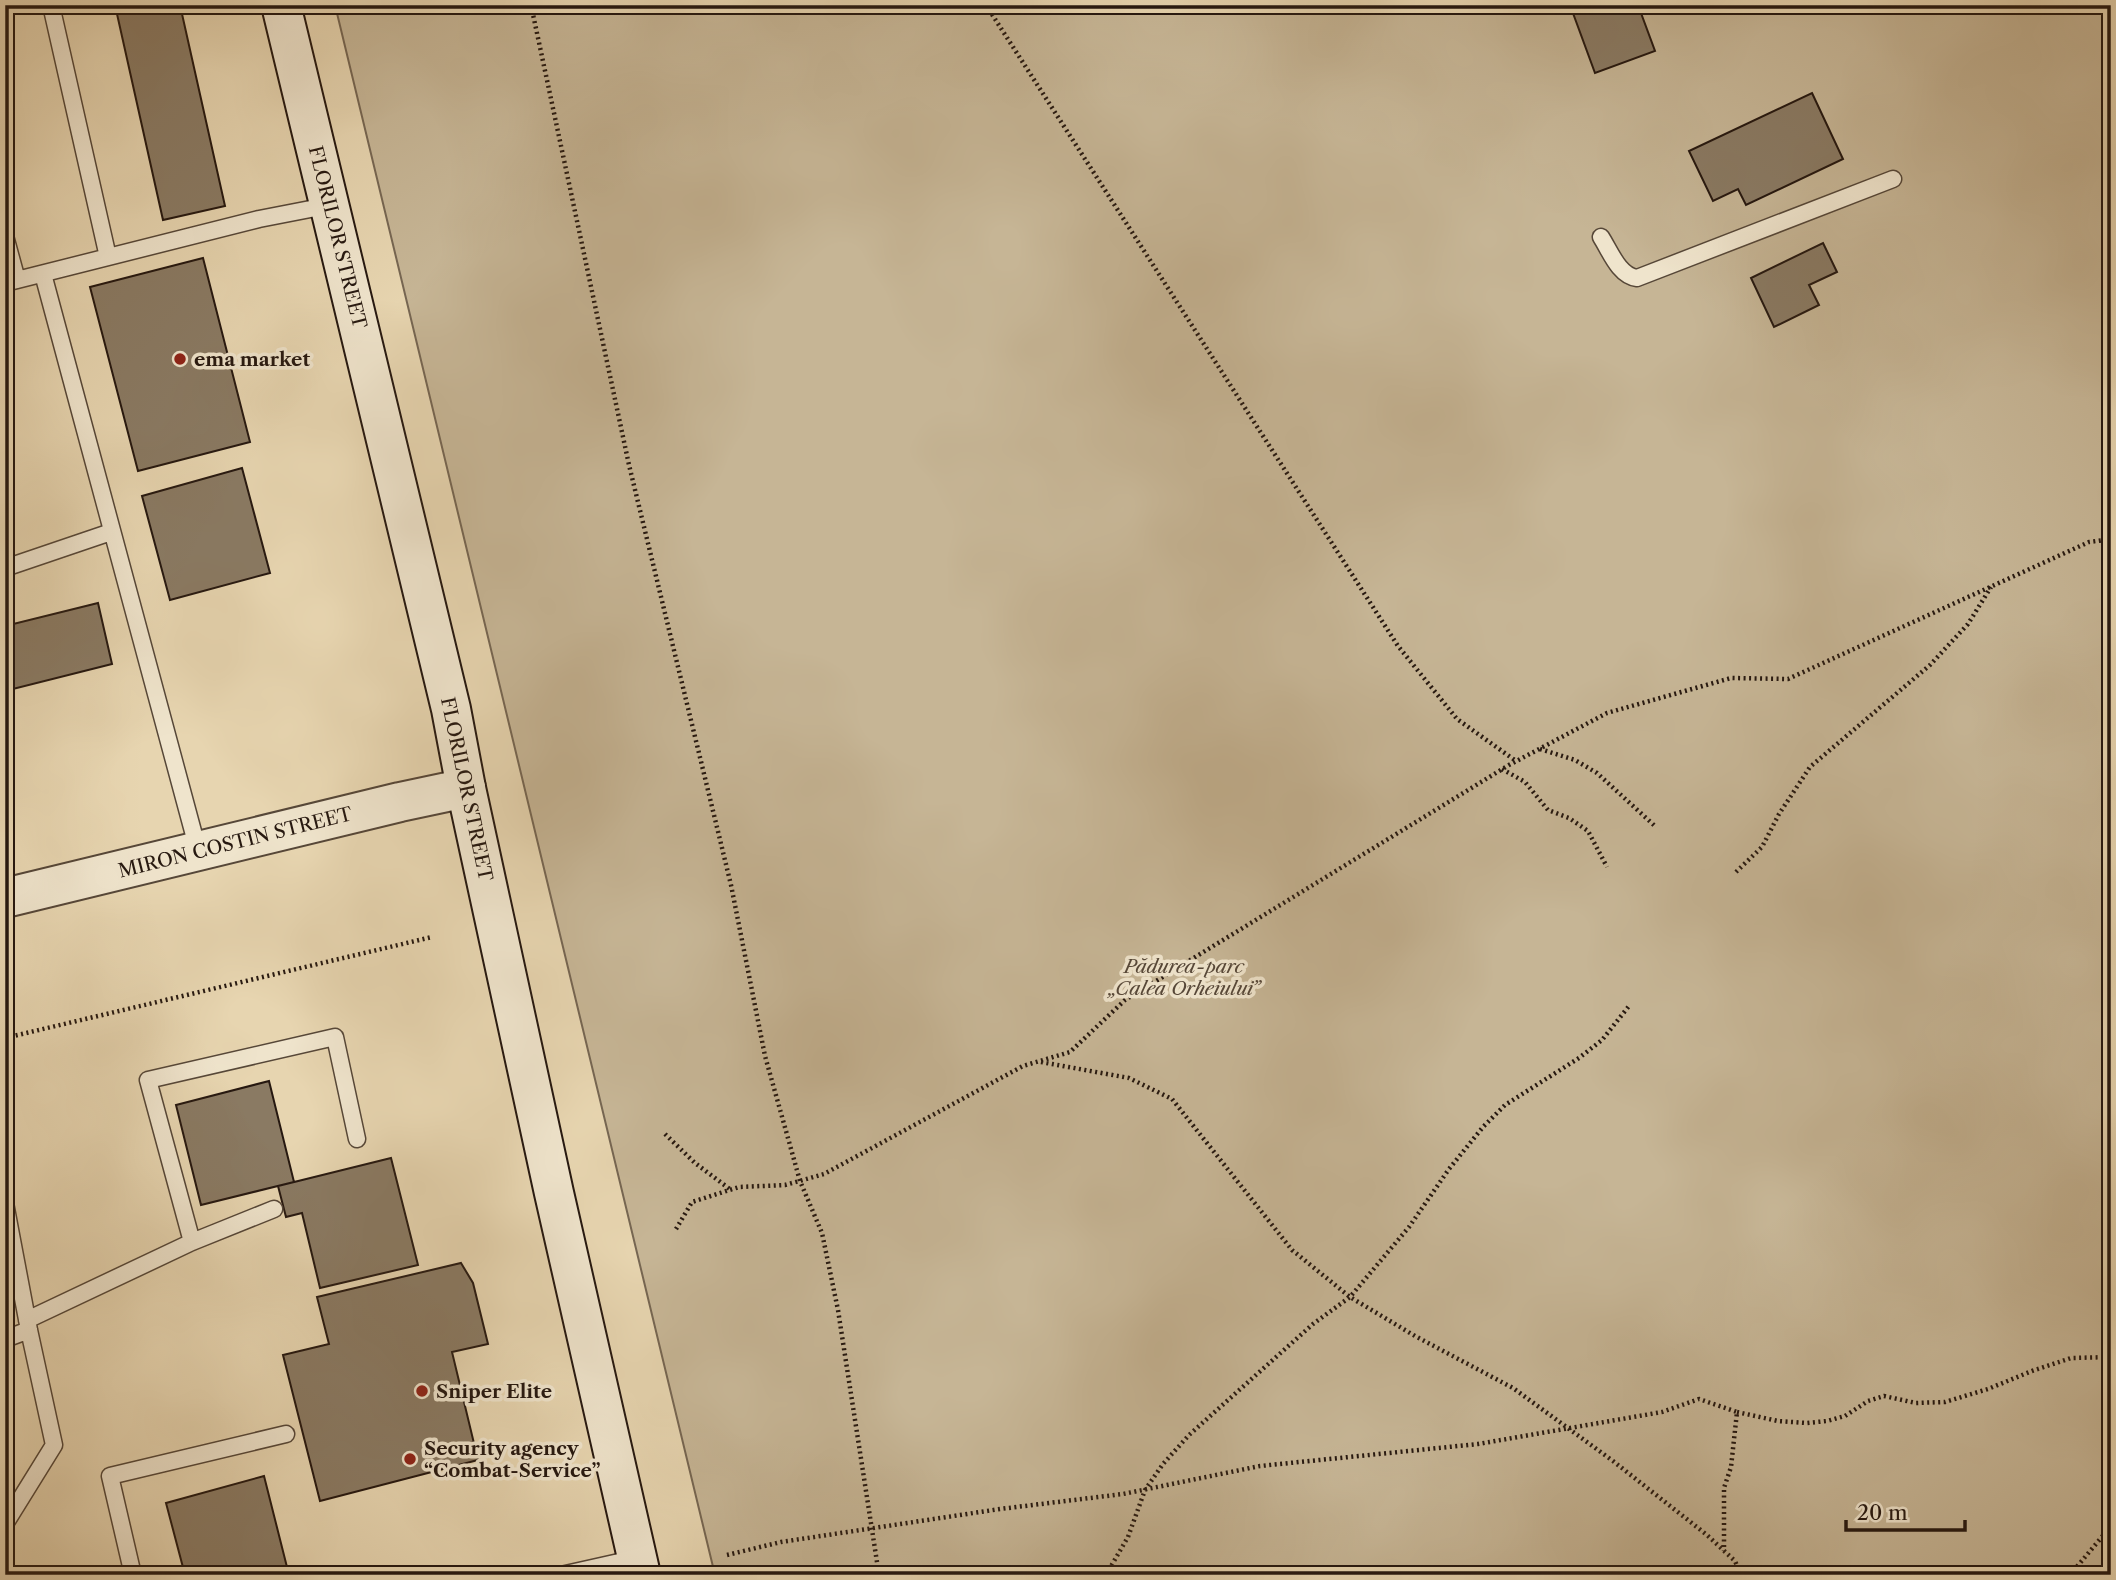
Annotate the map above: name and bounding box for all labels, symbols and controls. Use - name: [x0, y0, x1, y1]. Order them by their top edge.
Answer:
- street label: FLORILOR STREET: [304, 143, 372, 332]
- place label: ema market: [194, 348, 310, 371]
- marker: ema market: [172, 351, 188, 367]
- street label: FLORILOR STREET: [436, 695, 497, 884]
- street label: MIRON COSTIN STREET: [116, 802, 355, 883]
- park label: Pădurea-parc „Calea Orheiului”: [1106, 955, 1263, 1000]
- place label: Sniper Elite: [436, 1380, 552, 1403]
- marker: Sniper Elite: [414, 1383, 430, 1399]
- place label: Security agency “Combat-Service”: [424, 1437, 601, 1482]
- marker: Security agency “Combat-Service”: [402, 1451, 418, 1467]
- scale bar: [1846, 1489, 1966, 1533]
- text: 20 m: [1857, 1500, 1908, 1525]

